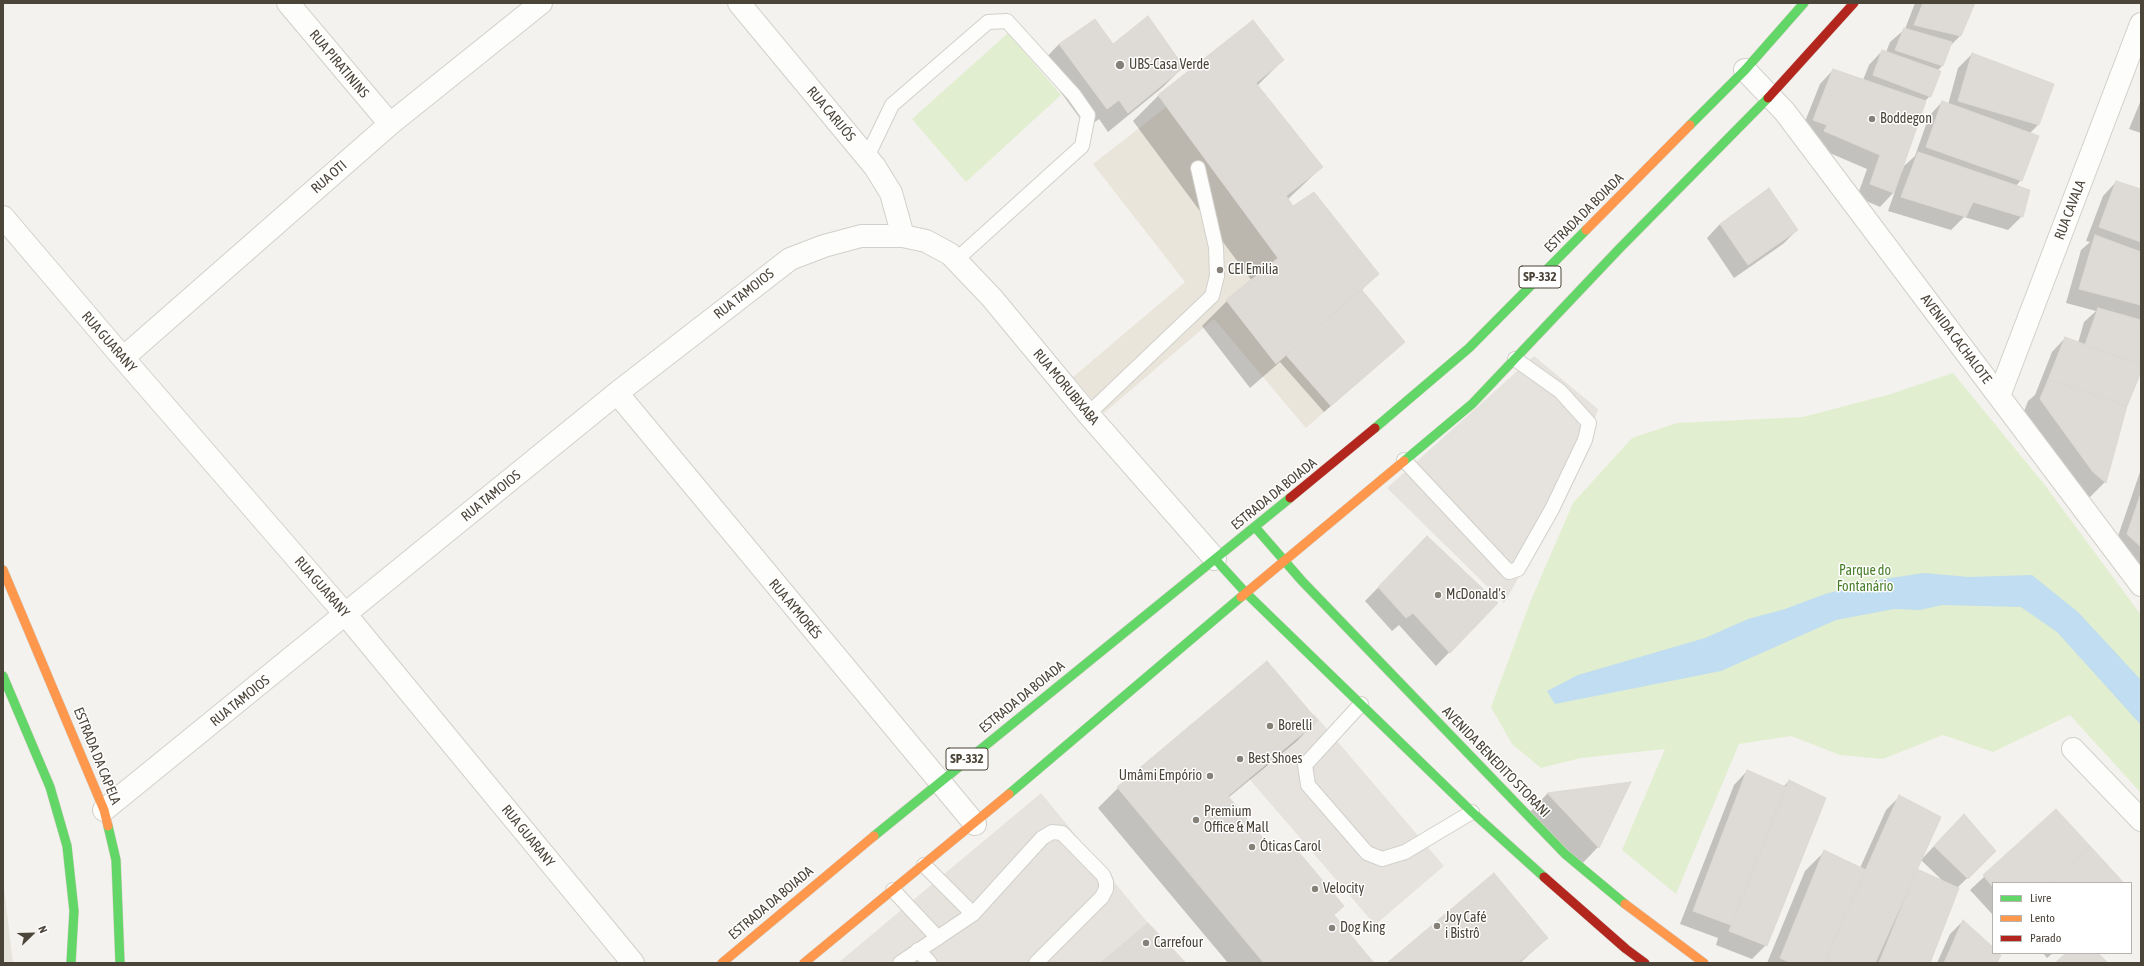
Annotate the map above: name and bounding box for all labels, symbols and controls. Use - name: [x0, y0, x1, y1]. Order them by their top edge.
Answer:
- street label: RUA PIRATININS: [306, 27, 372, 101]
- place label: UBS-Casa Verde: [1129, 57, 1209, 73]
- marker: UBS-Casa Verde: [1114, 59, 1126, 71]
- street label: RUA CARIJÓS: [803, 83, 859, 145]
- place label: Boddegon: [1880, 111, 1932, 127]
- marker: Boddegon: [1867, 114, 1877, 124]
- street label: RUA OTI: [308, 157, 350, 197]
- street label: ESTRADA DA BOIADA: [1541, 170, 1627, 256]
- street label: RUA CAVALA: [2051, 178, 2089, 242]
- place label: CEI Emilia: [1228, 262, 1278, 278]
- street label: RUA TAMOIOS: [711, 265, 777, 323]
- marker: CEI Emilia: [1215, 265, 1225, 275]
- road number: SP-332: [1519, 266, 1561, 288]
- street label: AVENIDA CACHALOTE: [1917, 291, 1995, 387]
- street label: RUA GUARANY: [78, 308, 140, 376]
- street label: RUA MORUBIXABA: [1029, 346, 1103, 428]
- street label: ESTRADA DA BOIADA: [1228, 454, 1320, 534]
- street label: RUA TAMOIOS: [458, 467, 524, 525]
- street label: RUA GUARANY: [291, 553, 353, 621]
- park label: Parque do Fontanário: [1837, 563, 1893, 596]
- street label: RUA AYMORÉS: [765, 576, 825, 642]
- place label: McDonald's: [1446, 587, 1506, 603]
- marker: McDonald's: [1433, 590, 1443, 600]
- street label: ESTRADA DA BOIADA: [976, 657, 1068, 737]
- street label: RUA TAMOIOS: [207, 672, 273, 730]
- street label: AVENIDA BENEDITO STORANI: [1439, 703, 1553, 821]
- street label: ESTRADA DA CAPELA: [70, 705, 124, 807]
- place label: Borelli: [1278, 718, 1312, 734]
- marker: Borelli: [1265, 721, 1275, 731]
- road number: SP-332: [946, 748, 988, 770]
- place label: Best Shoes: [1248, 751, 1302, 767]
- marker: Best Shoes: [1235, 754, 1245, 764]
- place label: Umâmi Empório: [1119, 768, 1202, 784]
- marker: Umâmi Empório: [1205, 771, 1215, 781]
- street label: RUA GUARANY: [498, 802, 558, 870]
- place label: Premium Office & Mall: [1204, 804, 1269, 836]
- marker: Premium Office & Mall: [1191, 815, 1201, 825]
- place label: Óticas Carol: [1260, 839, 1321, 855]
- marker: Óticas Carol: [1247, 842, 1257, 852]
- street label: ESTRADA DA BOIADA: [725, 863, 817, 943]
- place label: Velocity: [1323, 881, 1364, 897]
- legend: [1992, 882, 2132, 954]
- marker: Velocity: [1310, 884, 1320, 894]
- text: Livre: [2030, 891, 2051, 905]
- place label: Joy Café i Bistrô: [1445, 910, 1487, 942]
- text: Lento: [2030, 911, 2055, 925]
- north arrow: [12, 914, 52, 954]
- place label: Dog King: [1340, 920, 1385, 936]
- marker: Joy Café i Bistrô: [1432, 921, 1442, 931]
- marker: Dog King: [1327, 923, 1337, 933]
- text: N: [36, 924, 50, 935]
- text: Parado: [2030, 931, 2061, 945]
- place label: Carrefour: [1154, 935, 1203, 951]
- marker: Carrefour: [1141, 938, 1151, 948]

